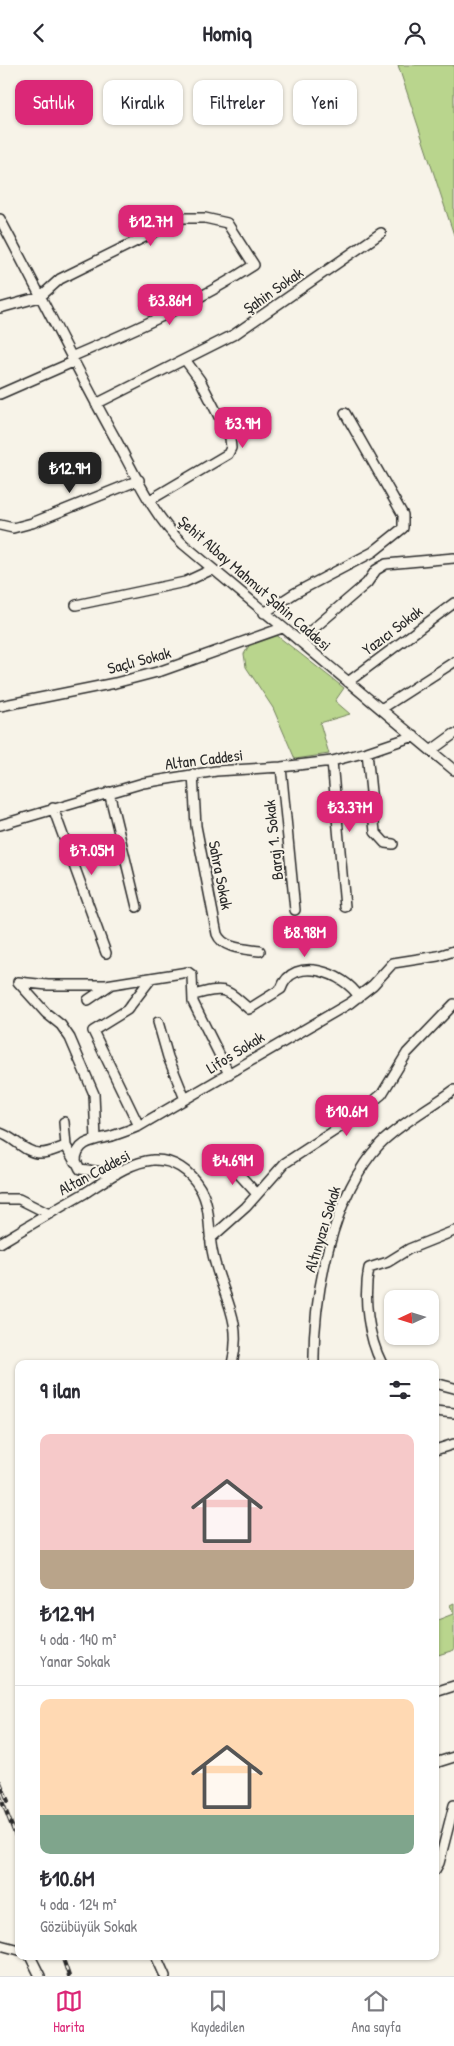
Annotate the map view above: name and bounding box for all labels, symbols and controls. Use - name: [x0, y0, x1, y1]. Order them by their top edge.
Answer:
- text: Homiq: [202, 18, 252, 48]
- icon: back: [25, 19, 53, 47]
- icon: person: [401, 19, 429, 47]
- chip: Satılık: [15, 80, 93, 125]
- chip: Kiralık: [103, 80, 183, 125]
- chip: Filtreler: [193, 80, 283, 125]
- chip: Yeni: [293, 80, 357, 125]
- pin: ₺12.7M: [110, 205, 192, 247]
- text: ₺12.7M: [129, 210, 173, 232]
- street label: Şahin Sokak: [239, 261, 308, 319]
- pin: ₺3.86M: [129, 283, 211, 326]
- text: ₺3.86M: [149, 289, 191, 311]
- pin: ₺3.9M: [208, 407, 278, 449]
- text: ₺3.9M: [225, 412, 261, 434]
- pin: ₺12.9M: [29, 451, 111, 494]
- text: ₺12.9M: [49, 457, 91, 479]
- street label: Şehit Albay Mahmut Şahin Caddesi: [174, 510, 336, 656]
- street label: Yazıcı Sokak: [357, 600, 427, 660]
- street label: Saçlı Sokak: [105, 641, 173, 679]
- street label: Altan Caddesi: [164, 743, 244, 775]
- pin: ₺3.37M: [309, 791, 391, 833]
- text: ₺3.37M: [328, 796, 372, 818]
- street label: Baraj 1. Sokak: [258, 798, 288, 881]
- pin: ₺7.05M: [51, 833, 133, 876]
- text: ₺7.05M: [70, 839, 114, 861]
- street label: Sahra Sokak: [204, 839, 239, 912]
- pin: ₺8.98M: [264, 915, 346, 958]
- text: ₺8.98M: [284, 921, 326, 943]
- street label: Lifos Sokak: [202, 1025, 269, 1079]
- pin: ₺10.6M: [306, 1095, 388, 1137]
- text: ₺10.6M: [326, 1100, 368, 1122]
- pin: ₺4.69M: [192, 1143, 274, 1186]
- street label: Altan Caddesi: [54, 1144, 134, 1200]
- text: ₺4.69M: [213, 1149, 253, 1171]
- street label: Altınyazı Sokak: [298, 1183, 346, 1275]
- north arrow: [384, 1290, 439, 1345]
- map controls: [384, 1290, 439, 1345]
- text: 9 ilan: [40, 1376, 81, 1405]
- icon: filters: [386, 1376, 414, 1404]
- icon: home: [182, 1466, 272, 1556]
- text: ₺12.9M: [40, 1599, 94, 1628]
- text: 4 oda · 140 m²: [40, 1628, 116, 1650]
- text: Yanar Sokak: [40, 1650, 110, 1672]
- icon: home: [182, 1732, 272, 1822]
- text: ₺10.6M: [40, 1864, 94, 1893]
- text: 4 oda · 124 m²: [40, 1893, 117, 1915]
- text: Gözübüyük Sokak: [40, 1915, 137, 1937]
- tab: Harita: [53, 1987, 84, 2036]
- tab: Kaydedilen: [191, 1987, 245, 2036]
- tab: Ana sayfa: [351, 1987, 401, 2036]

